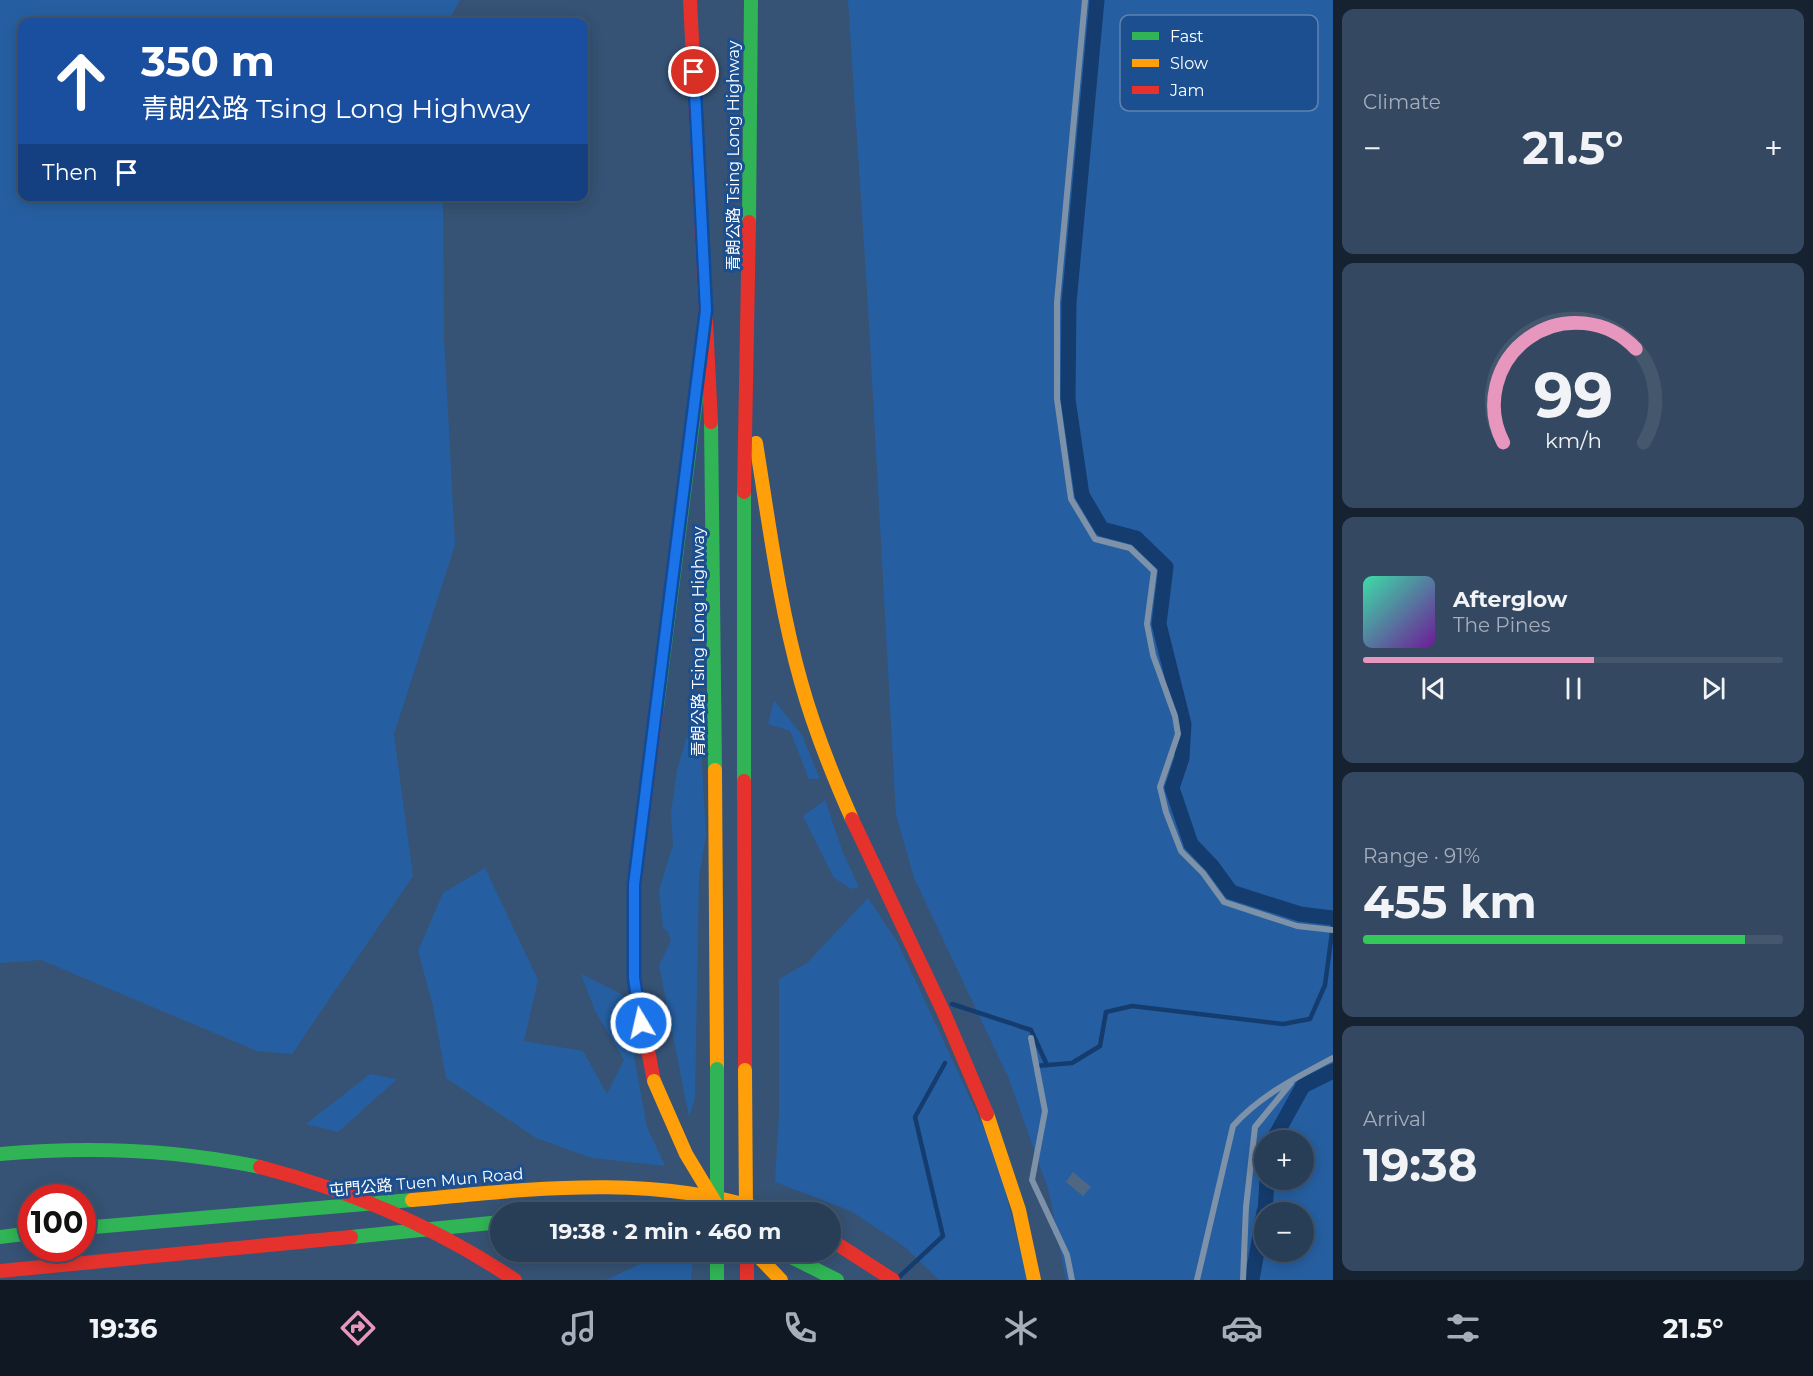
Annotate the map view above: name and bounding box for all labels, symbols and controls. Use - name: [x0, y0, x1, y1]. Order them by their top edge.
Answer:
- legend: [1120, 15, 1318, 111]
- text: Fast: [1170, 27, 1204, 46]
- text: 350 m: [141, 35, 275, 87]
- street label: 青朗公路 Tsing Long Highway: [724, 40, 743, 271]
- icon: ahead: [42, 42, 120, 120]
- pin: [668, 46, 719, 97]
- text: Slow: [1170, 54, 1208, 73]
- icon: arrive: [677, 55, 710, 88]
- text: Jam: [1169, 81, 1204, 100]
- text: Climate: [1363, 90, 1441, 114]
- text: 青朗公路 Tsing Long Highway: [141, 92, 530, 125]
- text: 21.5°: [1522, 120, 1624, 175]
- text: −: [1363, 128, 1382, 168]
- text: +: [1764, 128, 1783, 168]
- icon: arrive: [110, 156, 143, 189]
- text: Then: [42, 159, 98, 186]
- text: 99: [1533, 357, 1613, 433]
- text: km/h: [1544, 427, 1602, 453]
- street label: 青朗公路 Tsing Long Highway: [689, 526, 708, 757]
- text: Afterglow: [1453, 586, 1567, 613]
- text: The Pines: [1453, 613, 1550, 637]
- icon: previous: [1417, 672, 1450, 705]
- icon: pause: [1557, 672, 1590, 705]
- icon: next: [1697, 672, 1730, 705]
- text: Range · 91%: [1363, 844, 1480, 868]
- text: 455 km: [1363, 874, 1537, 929]
- position arrow: [609, 991, 673, 1055]
- text: Arrival: [1363, 1107, 1426, 1131]
- map controls: [1254, 1130, 1314, 1262]
- button: +: [1254, 1130, 1314, 1190]
- text: 19:38: [1363, 1137, 1477, 1192]
- street label: 屯門公路 Tuen Mun Road: [328, 1164, 524, 1200]
- speed limit sign: 100: [18, 1184, 96, 1262]
- button: −: [1254, 1202, 1314, 1262]
- text: 19:38 · 2 min · 460 m: [550, 1218, 781, 1245]
- icon: directions: [337, 1307, 379, 1349]
- icon: music: [558, 1307, 600, 1349]
- icon: phone: [779, 1307, 821, 1349]
- icon: climate: [1000, 1307, 1042, 1349]
- icon: car: [1221, 1307, 1263, 1349]
- icon: filters: [1442, 1307, 1484, 1349]
- text: 19:36: [90, 1312, 158, 1345]
- text: 21.5°: [1663, 1312, 1723, 1345]

